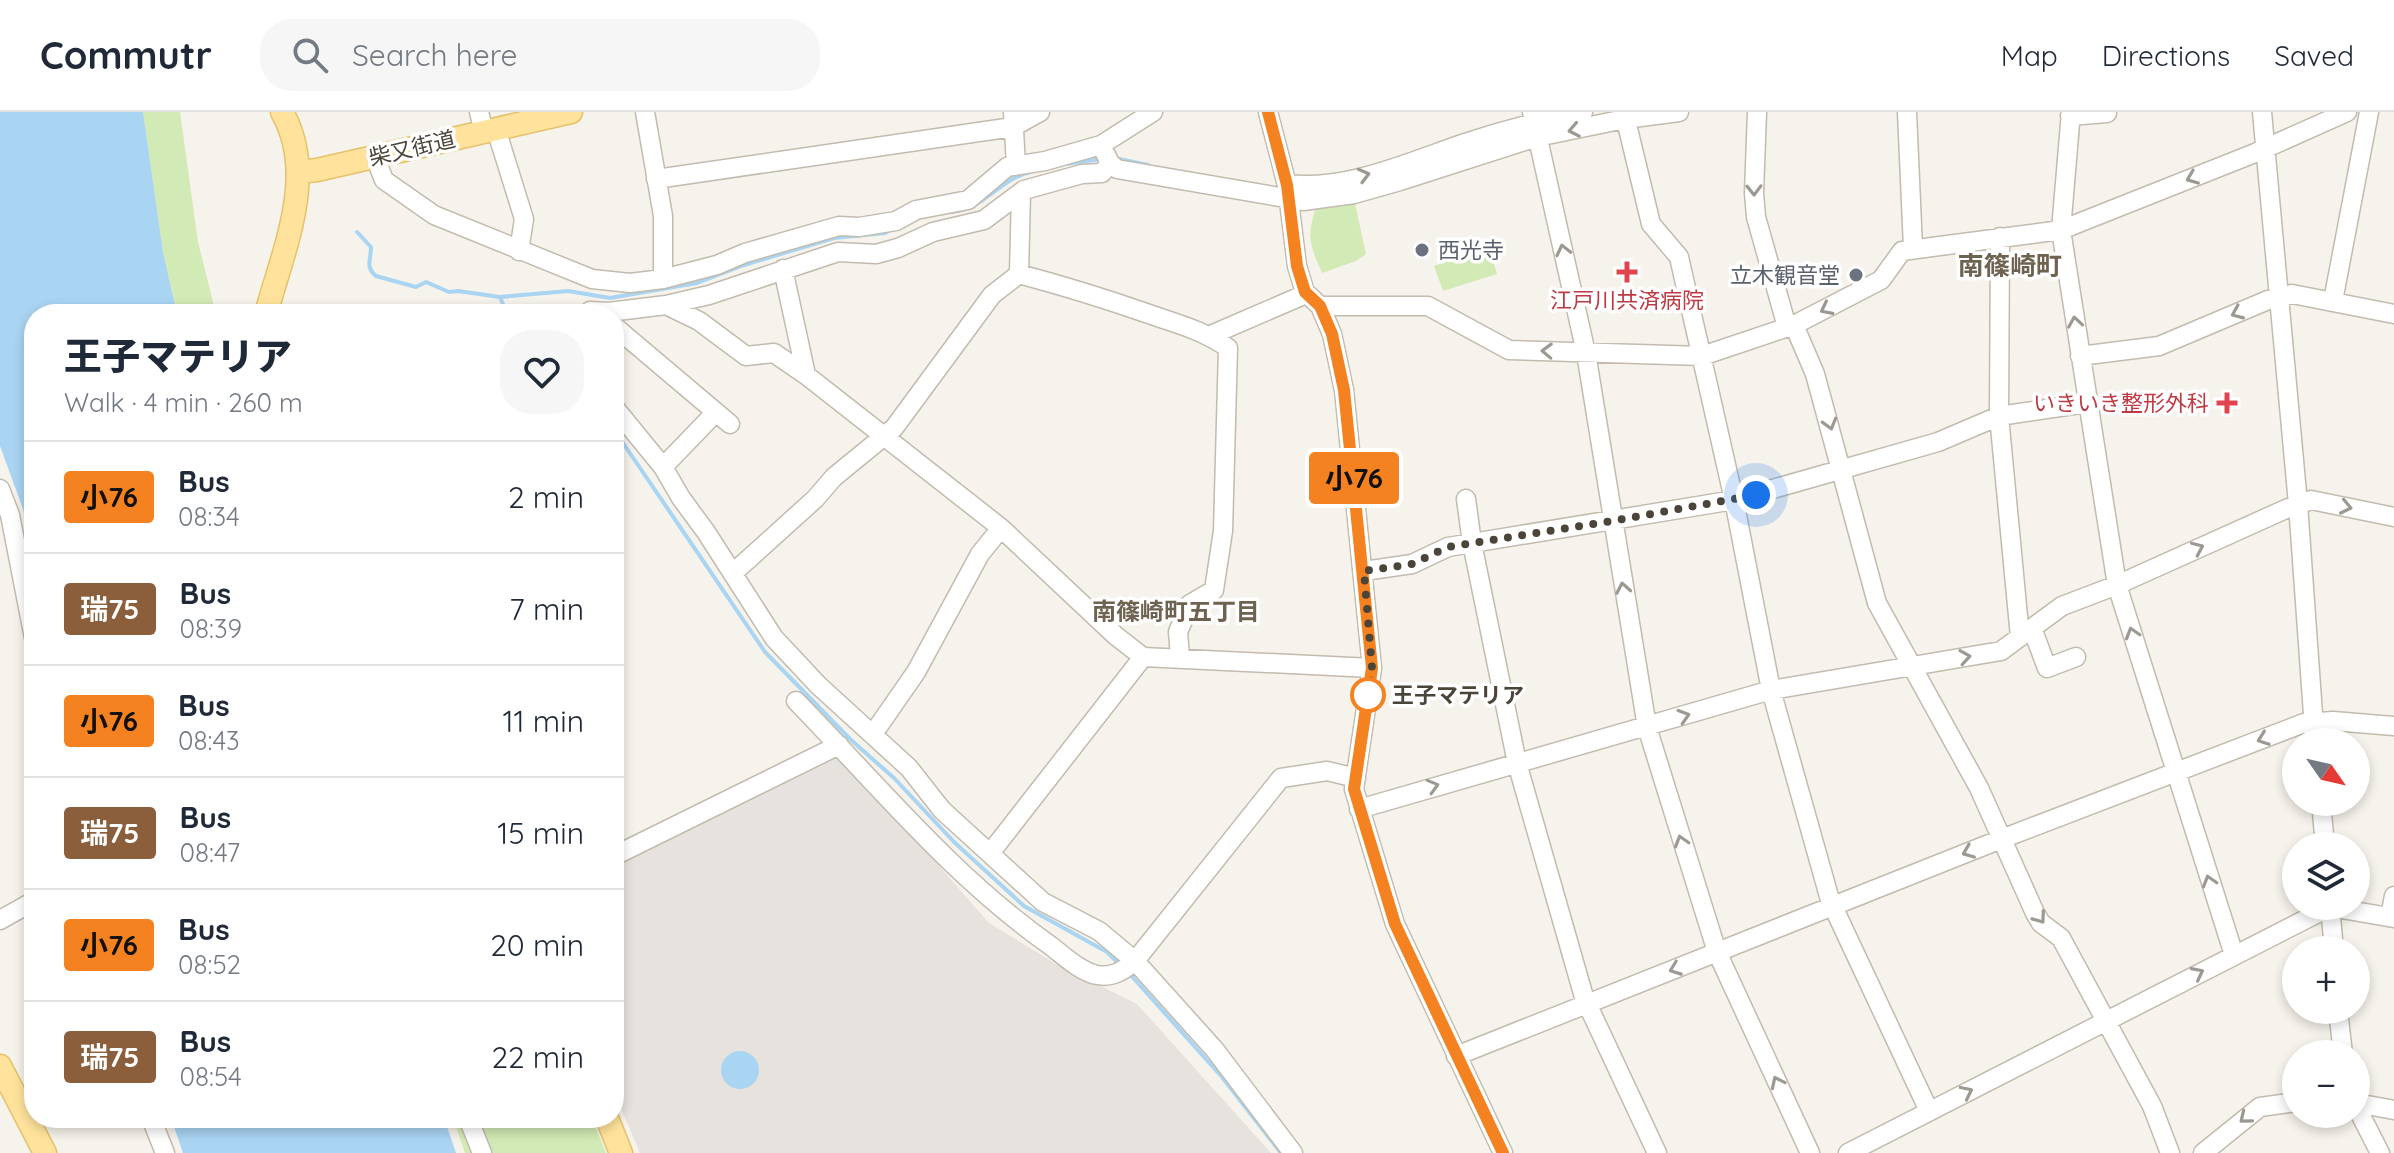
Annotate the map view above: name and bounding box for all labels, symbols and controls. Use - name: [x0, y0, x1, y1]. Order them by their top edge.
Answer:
- search box: [260, 19, 820, 91]
- text: Commutr: [40, 31, 212, 79]
- icon: search: [288, 33, 332, 77]
- text: Search here: [352, 36, 518, 74]
- text: Map: [2001, 38, 2058, 73]
- text: Directions: [2102, 38, 2230, 73]
- text: Saved: [2274, 38, 2354, 73]
- one-way arrow: [1567, 120, 1581, 137]
- street label: 柴又街道: [366, 124, 458, 172]
- one-way arrow: [1356, 168, 1370, 185]
- one-way arrow: [2186, 168, 2200, 185]
- one-way arrow: [1746, 184, 1763, 197]
- place label: 西光寺: [1438, 236, 1504, 264]
- marker: 西光寺: [1413, 241, 1431, 259]
- one-way arrow: [1555, 243, 1572, 257]
- district label: 南篠崎町: [1958, 249, 2062, 282]
- marker: 江戸川共済病院: [1616, 261, 1638, 283]
- place label: 立木観音堂: [1730, 261, 1840, 289]
- marker: 立木観音堂: [1847, 266, 1865, 284]
- place label: 江戸川共済病院: [1550, 286, 1704, 314]
- one-way arrow: [1819, 299, 1834, 314]
- one-way arrow: [2231, 304, 2246, 320]
- one-way arrow: [2067, 316, 2084, 329]
- button: heart: [500, 330, 584, 414]
- text: 王子マテリア: [64, 332, 292, 380]
- one-way arrow: [1540, 343, 1553, 360]
- text: Walk · 4 min · 260 m: [64, 386, 303, 419]
- place label: いきいき整形外科: [2033, 389, 2209, 417]
- marker: いきいき整形外科: [2216, 392, 2238, 414]
- one-way arrow: [1821, 417, 1837, 431]
- line badge: 小76: [1308, 452, 1400, 504]
- text: 小76: [1325, 460, 1383, 495]
- text: Bus: [178, 462, 230, 500]
- your location: [1736, 475, 1776, 515]
- text: 2 min: [508, 478, 584, 516]
- text: 小76: [80, 479, 138, 514]
- one-way arrow: [2338, 498, 2352, 515]
- text: 08:34: [178, 500, 240, 533]
- one-way arrow: [2190, 542, 2204, 558]
- text: Bus: [180, 574, 231, 612]
- one-way arrow: [1616, 581, 1633, 595]
- text: 7 min: [509, 590, 584, 628]
- text: 瑞75: [80, 591, 140, 626]
- district label: 南篠崎町五丁目: [1092, 596, 1260, 626]
- text: 08:39: [180, 612, 242, 645]
- one-way arrow: [2125, 626, 2141, 640]
- one-way arrow: [1958, 649, 1972, 666]
- marker: 王子マテリア: [1351, 678, 1385, 712]
- place label: 王子マテリア: [1392, 681, 1524, 709]
- text: Bus: [178, 686, 230, 724]
- text: 11 min: [502, 702, 584, 740]
- text: 小76: [80, 703, 138, 738]
- one-way arrow: [1676, 709, 1690, 725]
- text: 08:43: [178, 724, 240, 757]
- north arrow: [2282, 728, 2370, 816]
- map controls: [2282, 728, 2370, 1128]
- one-way arrow: [2257, 729, 2271, 746]
- one-way arrow: [1426, 779, 1440, 796]
- text: Bus: [180, 798, 231, 836]
- text: 15 min: [497, 814, 584, 852]
- text: 瑞75: [80, 815, 140, 850]
- button: layers: [2282, 832, 2370, 920]
- one-way arrow: [1675, 835, 1691, 849]
- text: 08:47: [180, 836, 240, 869]
- one-way arrow: [1962, 842, 1976, 859]
- one-way arrow: [2202, 875, 2218, 888]
- one-way arrow: [2030, 909, 2045, 923]
- text: Bus: [178, 910, 230, 948]
- text: 20 min: [490, 926, 584, 964]
- text: 小76: [80, 927, 138, 962]
- button: +: [2282, 936, 2370, 1024]
- text: 08:52: [178, 948, 241, 981]
- one-way arrow: [1669, 959, 1683, 976]
- one-way arrow: [2190, 967, 2205, 983]
- text: Bus: [180, 1022, 231, 1060]
- text: 22 min: [491, 1038, 584, 1076]
- text: 瑞75: [80, 1039, 140, 1074]
- button: −: [2282, 1040, 2370, 1128]
- text: 08:54: [180, 1060, 242, 1093]
- one-way arrow: [1771, 1076, 1787, 1090]
- one-way arrow: [1959, 1086, 1973, 1102]
- one-way arrow: [2239, 1109, 2254, 1123]

